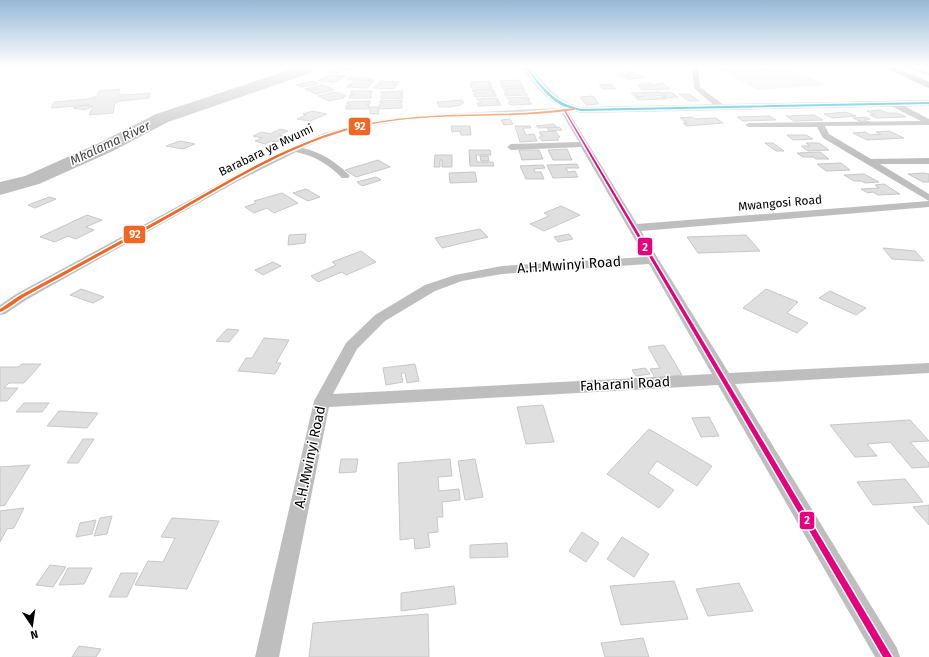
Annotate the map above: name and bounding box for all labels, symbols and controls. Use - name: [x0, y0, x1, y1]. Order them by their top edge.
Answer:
- water label: Mkalama River: [68, 117, 153, 168]
- line badge: 92: [348, 117, 371, 136]
- text: 92: [354, 120, 366, 133]
- street label: Barabara ya Mvumi: [216, 121, 316, 179]
- street label: Mwangosi Road: [737, 192, 823, 214]
- line badge: 92: [123, 225, 146, 244]
- text: 92: [129, 228, 141, 241]
- line badge: 2: [637, 237, 653, 256]
- text: 2: [642, 241, 648, 254]
- street label: A.H.Mwinyi Road: [516, 253, 622, 277]
- street label: Faharani Road: [580, 373, 670, 395]
- street label: A.H.Mwinyi Road: [291, 404, 329, 510]
- line badge: 2: [799, 511, 815, 530]
- text: 2: [804, 514, 810, 527]
- north arrow: [12, 605, 52, 645]
- text: N: [29, 627, 39, 641]

